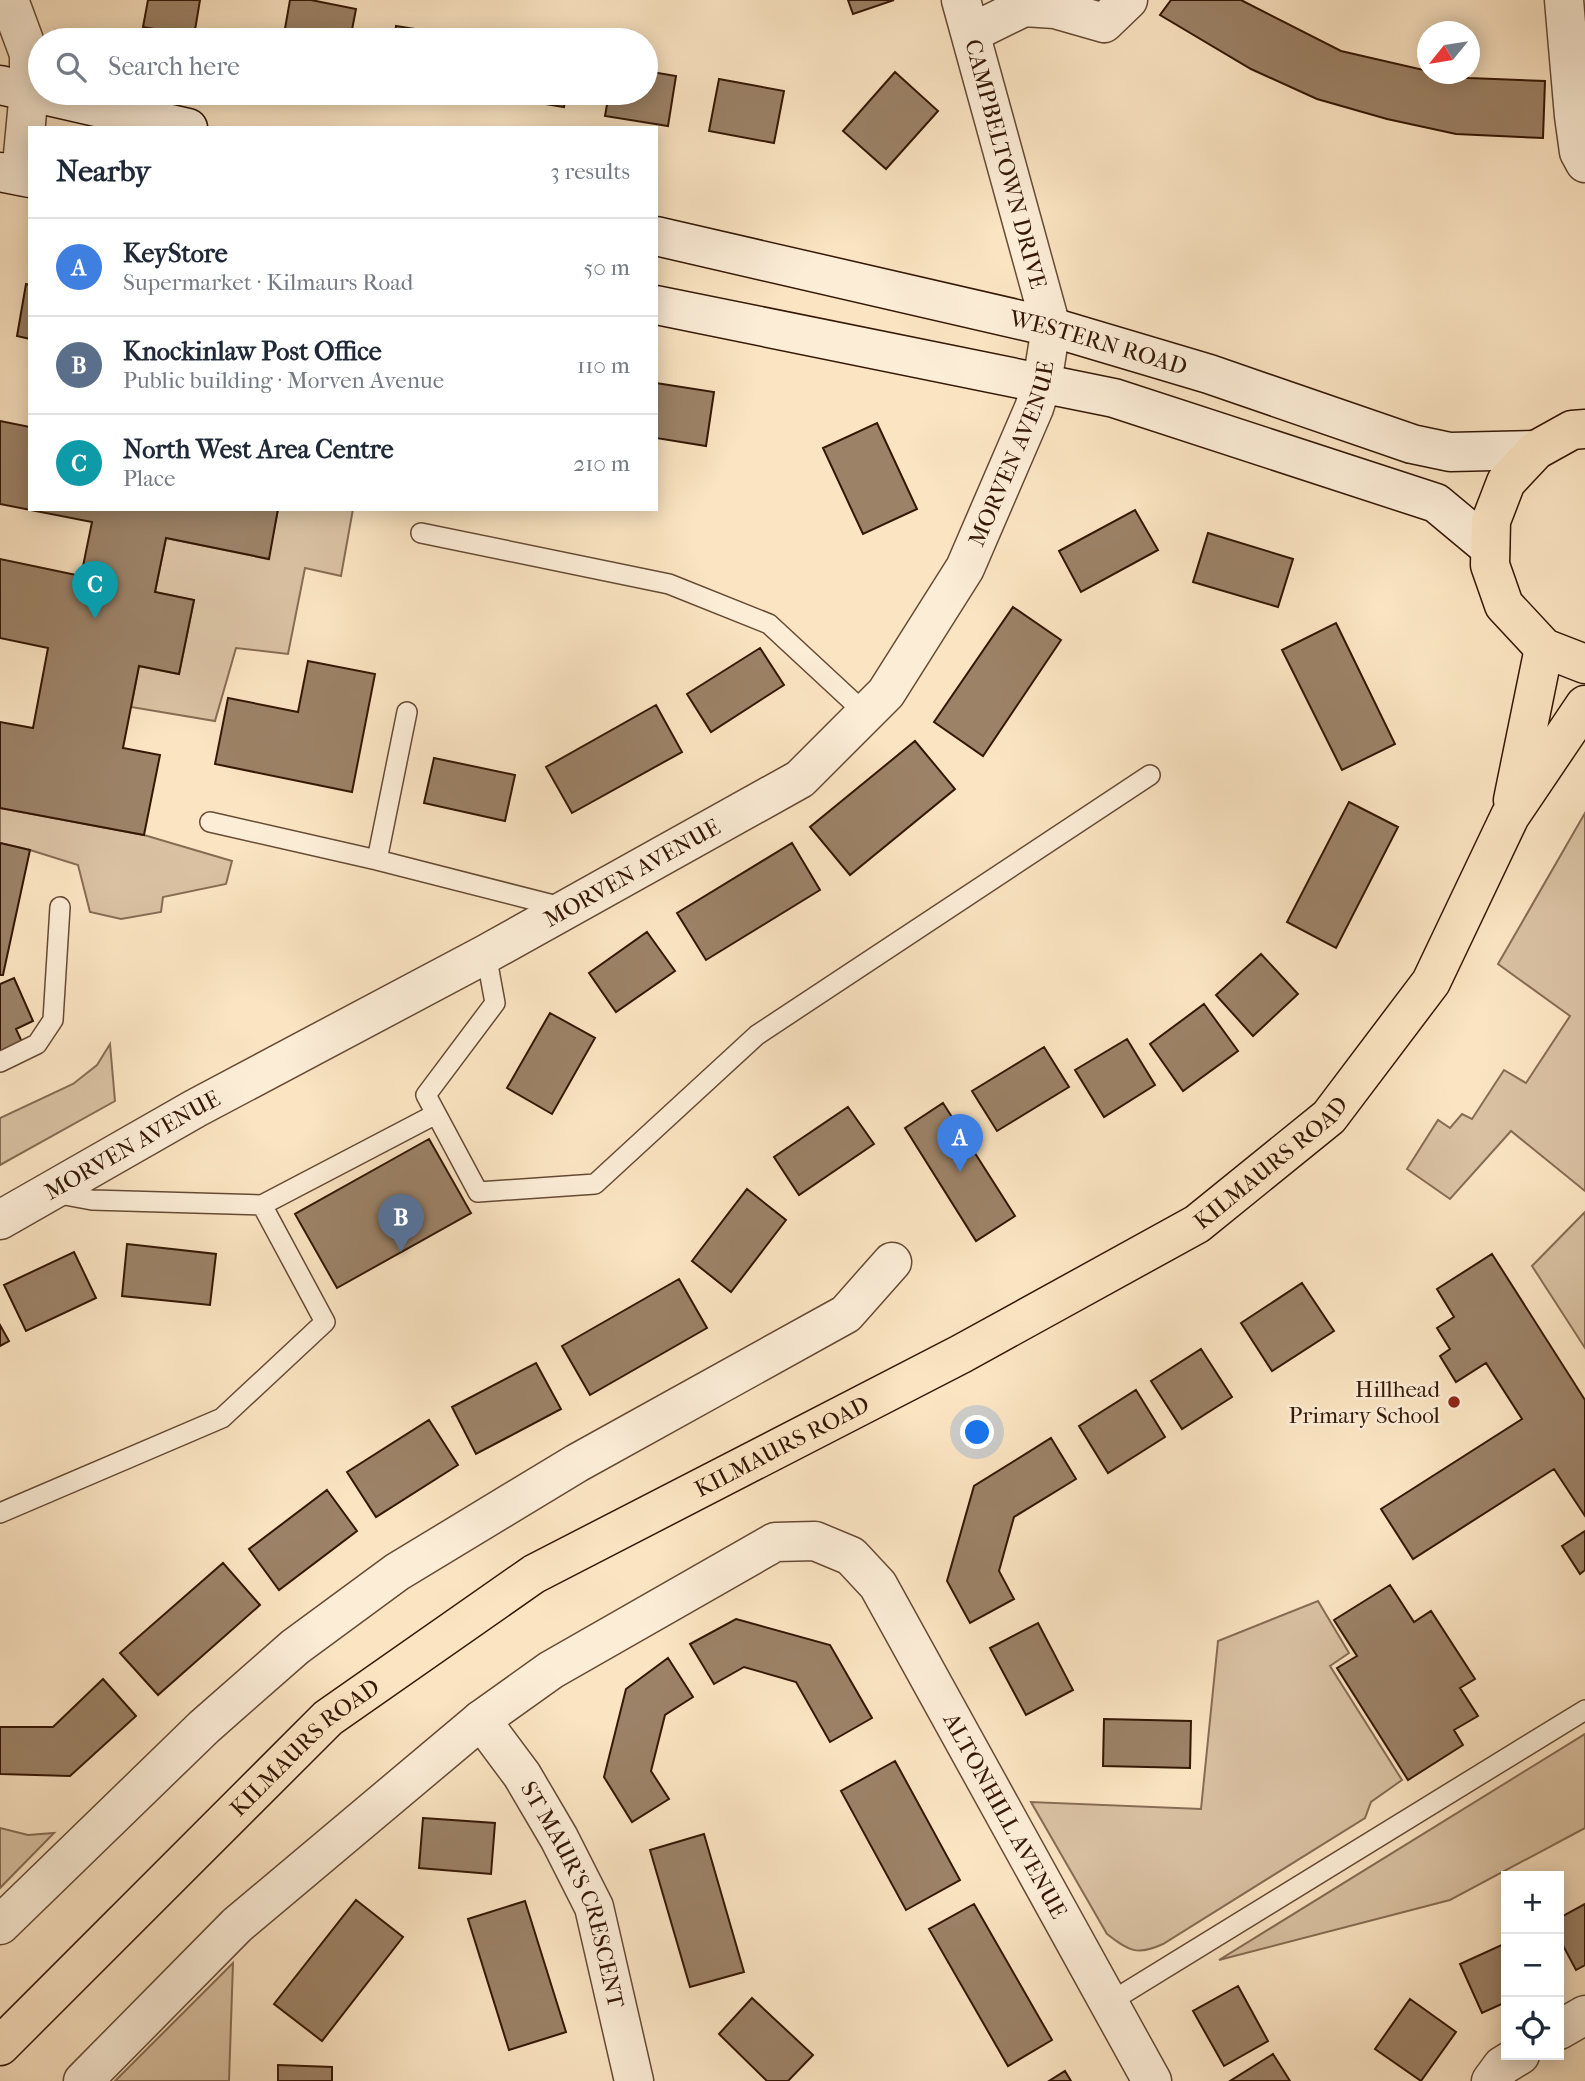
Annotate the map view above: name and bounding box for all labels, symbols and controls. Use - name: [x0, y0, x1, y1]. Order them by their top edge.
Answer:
- north arrow: [1417, 21, 1480, 84]
- search box: [28, 28, 658, 105]
- street label: CAMPBELTOWN DRIVE: [959, 36, 1052, 292]
- icon: search: [52, 48, 90, 86]
- text: Search here: [108, 51, 240, 82]
- text: Nearby: [56, 154, 151, 189]
- text: 3 results: [550, 158, 630, 185]
- text: KeyStore: [123, 238, 228, 269]
- text: A: [72, 254, 86, 281]
- text: 50 m: [583, 254, 630, 281]
- text: Supermarket · Kilmaurs Road: [123, 269, 413, 296]
- street label: WESTERN ROAD: [1006, 305, 1190, 381]
- text: Knockinlaw Post Office: [123, 336, 382, 367]
- text: B: [72, 352, 86, 379]
- text: 110 m: [577, 352, 630, 379]
- street label: MORVEN AVENUE: [963, 359, 1059, 550]
- text: Public building · Morven Avenue: [123, 367, 444, 394]
- text: North West Area Centre: [123, 434, 394, 465]
- text: C: [71, 450, 87, 477]
- text: 210 m: [573, 450, 630, 477]
- text: Place: [123, 465, 175, 492]
- pin: C: [72, 561, 118, 619]
- street label: MORVEN AVENUE: [539, 813, 725, 933]
- street label: MORVEN AVENUE: [40, 1085, 225, 1206]
- street label: KILMAURS ROAD: [1189, 1091, 1354, 1235]
- pin: A: [937, 1114, 983, 1172]
- pin: B: [378, 1194, 424, 1252]
- place label: Hillhead Primary School: [1289, 1376, 1441, 1429]
- street label: KILMAURS ROAD: [690, 1391, 874, 1503]
- marker: Hillhead Primary School: [1446, 1394, 1462, 1410]
- your location: [960, 1415, 994, 1449]
- street label: KILMAURS ROAD: [225, 1673, 385, 1822]
- street label: ALTONHILL AVENUE: [937, 1708, 1073, 1923]
- street label: ST MAUR'S CRESCENT: [515, 1777, 630, 2011]
- map controls: [1501, 1871, 1564, 2060]
- button: +: [1501, 1871, 1564, 1934]
- button: −: [1501, 1934, 1564, 1997]
- button: locate: [1501, 1997, 1564, 2060]

